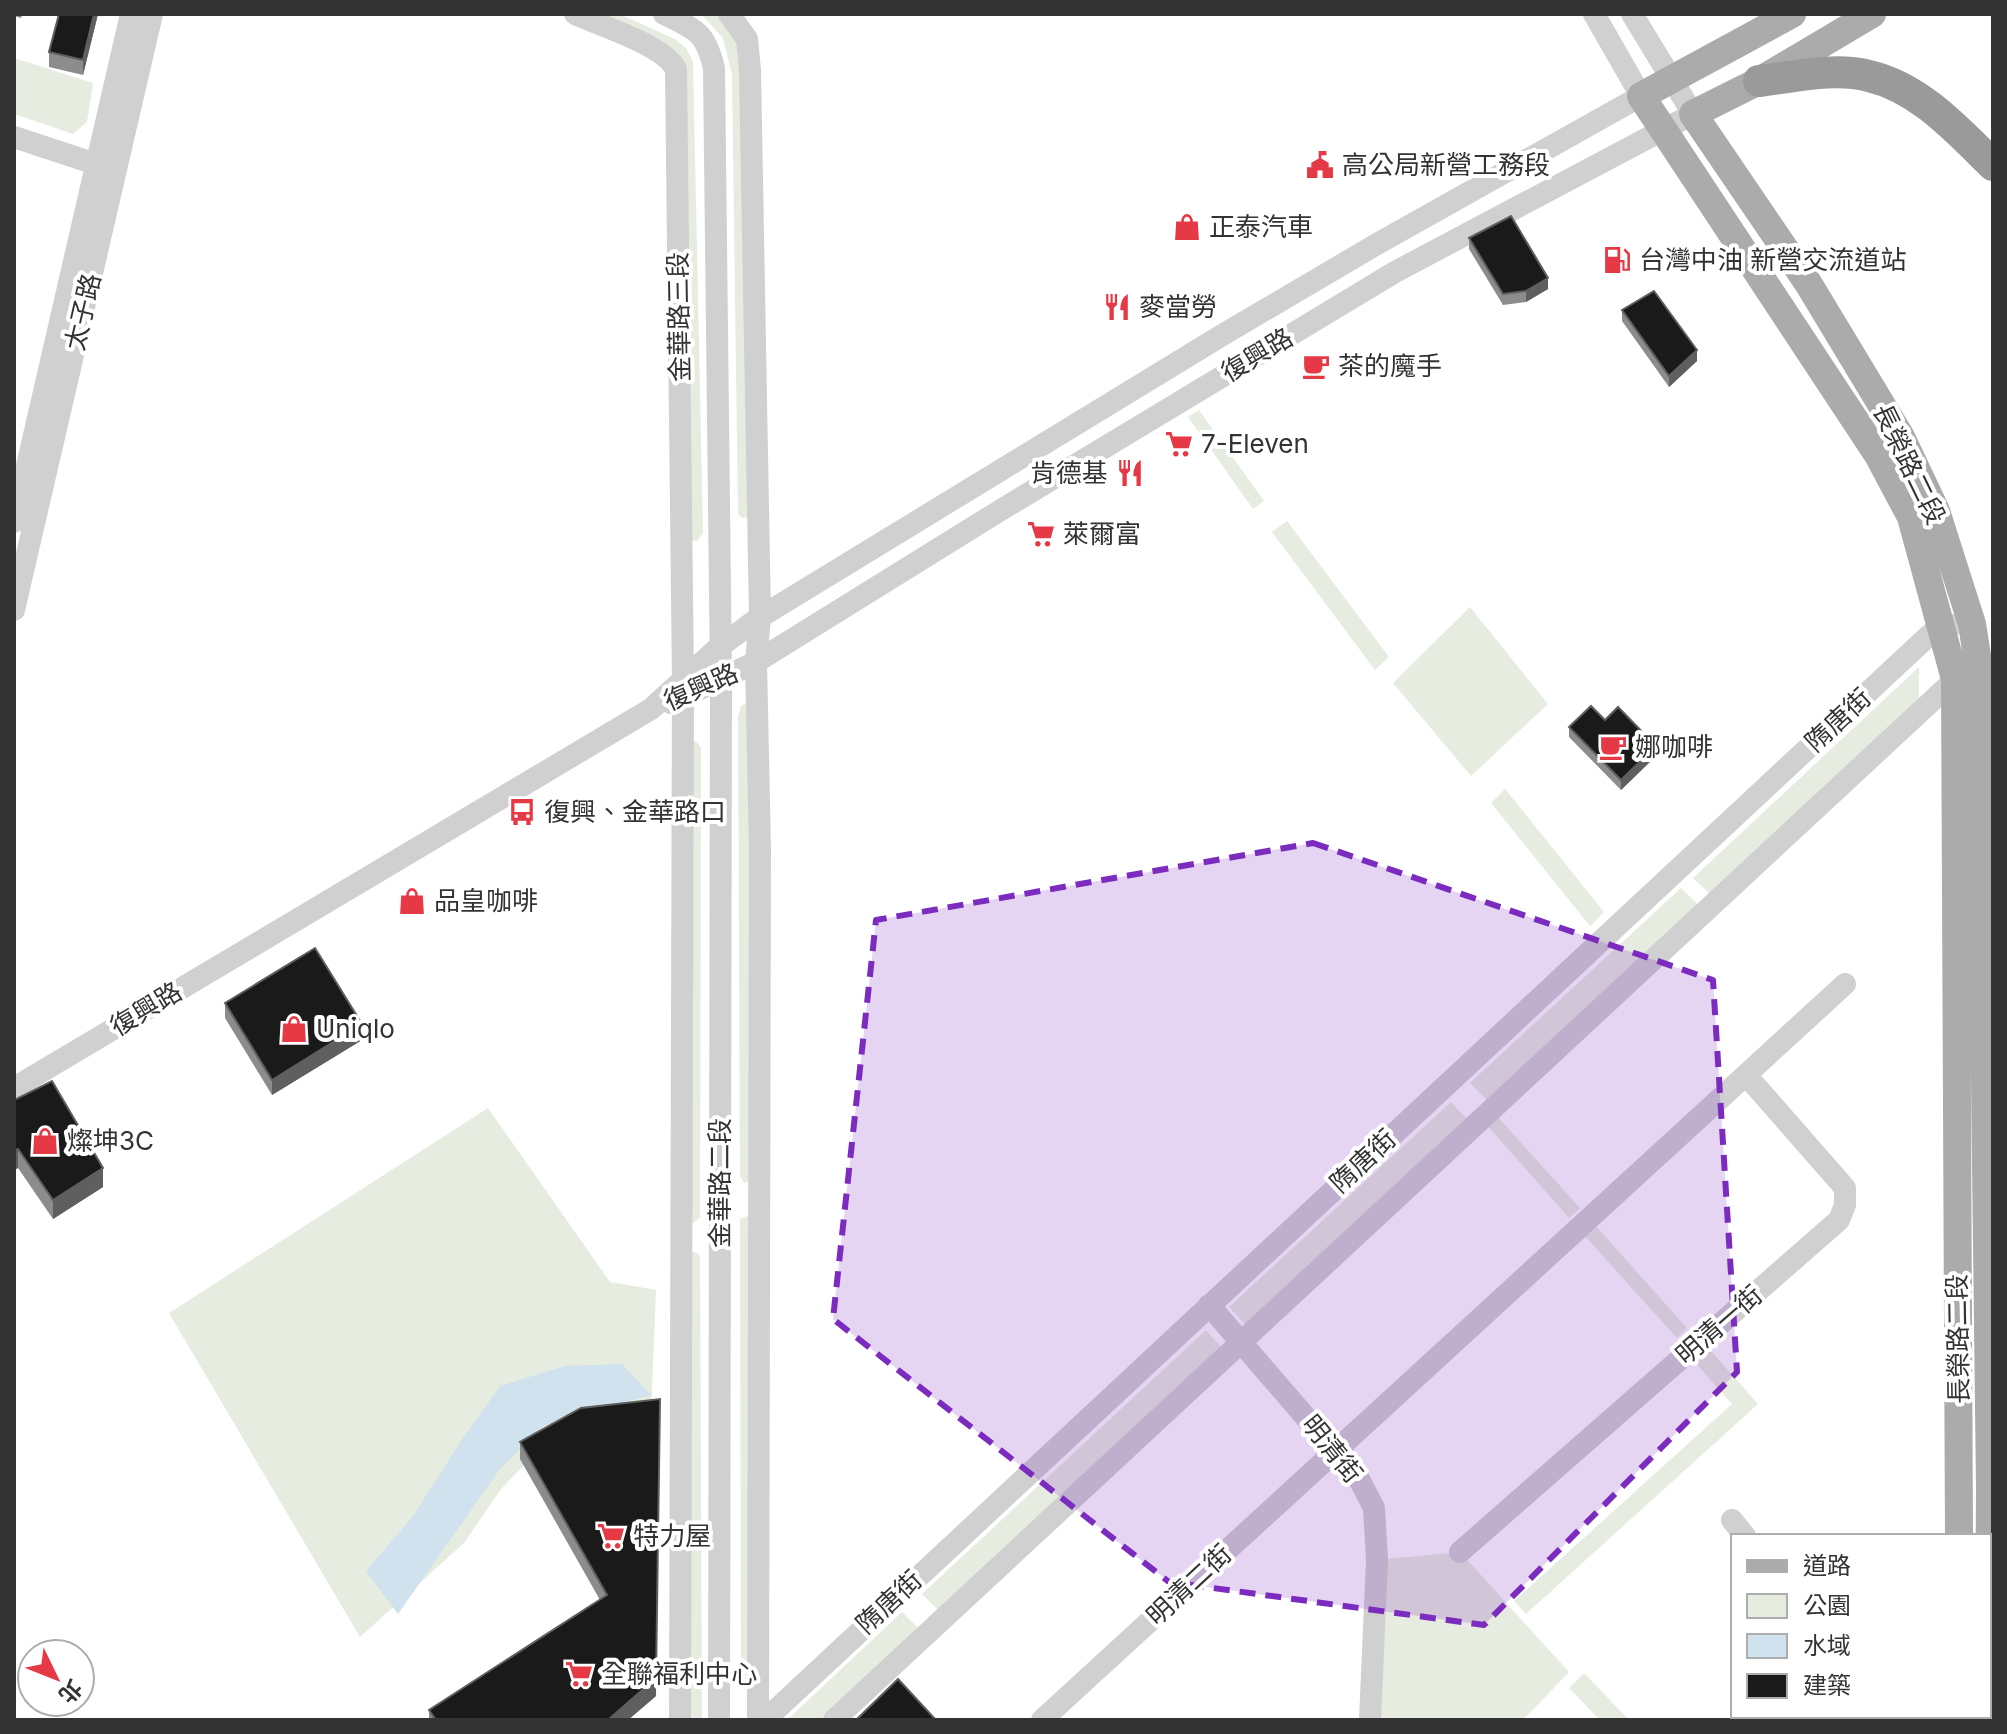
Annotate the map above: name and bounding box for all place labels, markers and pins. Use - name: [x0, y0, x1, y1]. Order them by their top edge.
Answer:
- place label: 高公局新營工務段: [1342, 149, 1550, 180]
- public building icon: 高公局新營工務段: [1305, 150, 1335, 180]
- place label: 正泰汽車: [1209, 211, 1313, 242]
- shop icon: 正泰汽車: [1172, 212, 1202, 242]
- place label: 台灣中油 新營交流道站: [1639, 244, 1906, 275]
- fuel station icon: 台灣中油 新營交流道站: [1602, 245, 1632, 275]
- place label: 麥當勞: [1139, 291, 1217, 322]
- restaurant icon: 麥當勞: [1102, 292, 1132, 322]
- place label: 茶的魔手: [1338, 350, 1442, 381]
- cafe icon: 茶的魔手: [1301, 351, 1331, 381]
- place label: 7-Eleven: [1201, 428, 1309, 459]
- supermarket icon: 7-Eleven: [1164, 429, 1194, 459]
- place label: 肯德基: [1030, 457, 1108, 488]
- restaurant icon: 肯德基: [1115, 458, 1145, 488]
- place label: 萊爾富: [1063, 518, 1141, 549]
- supermarket icon: 萊爾富: [1026, 519, 1056, 549]
- place label: 娜咖啡: [1635, 731, 1713, 762]
- cafe icon: 娜咖啡: [1598, 732, 1628, 762]
- place label: 復興、金華路口: [544, 796, 726, 827]
- bus stop icon: 復興、金華路口: [507, 797, 537, 827]
- place label: 品皇咖啡: [434, 885, 538, 916]
- shop icon: 品皇咖啡: [397, 886, 427, 916]
- place label: Uniqlo: [316, 1013, 395, 1044]
- shop icon: Uniqlo: [279, 1014, 309, 1044]
- place label: 燦坤3C: [67, 1125, 154, 1156]
- shop icon: 燦坤3C: [30, 1126, 60, 1156]
- place label: 特力屋: [633, 1520, 711, 1551]
- supermarket icon: 特力屋: [596, 1521, 626, 1551]
- place label: 全聯福利中心: [601, 1658, 757, 1689]
- supermarket icon: 全聯福利中心: [564, 1659, 594, 1689]

